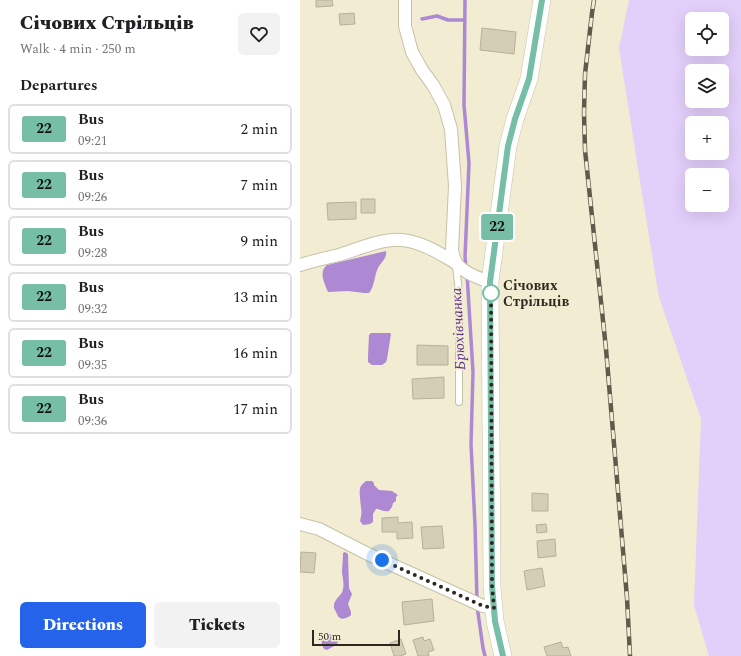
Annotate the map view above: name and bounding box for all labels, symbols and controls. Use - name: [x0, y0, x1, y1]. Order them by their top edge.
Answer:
- text: Січових Стрільців: [20, 9, 194, 38]
- map controls: [685, 12, 729, 212]
- button: locate: [685, 12, 729, 56]
- button: heart: [238, 13, 280, 55]
- text: Walk · 4 min · 250 m: [20, 39, 136, 59]
- button: layers: [685, 64, 729, 108]
- text: Departures: [20, 74, 98, 97]
- text: Bus: [78, 108, 104, 131]
- button: +: [685, 116, 729, 160]
- text: 22: [36, 118, 52, 139]
- text: 2 min: [240, 118, 278, 141]
- text: 09:21: [78, 131, 107, 151]
- text: Bus: [78, 164, 104, 187]
- button: −: [685, 168, 729, 212]
- text: 22: [36, 174, 52, 195]
- text: 7 min: [240, 174, 278, 197]
- text: 09:26: [78, 187, 107, 207]
- line badge: 22: [479, 214, 515, 240]
- text: 22: [489, 216, 505, 237]
- text: Bus: [78, 220, 104, 243]
- text: 22: [36, 230, 52, 251]
- text: 9 min: [240, 230, 278, 253]
- text: 09:28: [78, 243, 107, 263]
- place label: Січових Стрільців: [503, 275, 569, 312]
- text: Bus: [78, 276, 104, 299]
- marker: Січових Стрільців: [482, 284, 500, 302]
- text: 22: [36, 286, 52, 307]
- text: 13 min: [233, 286, 278, 309]
- water label: Брюхівчанка: [445, 287, 472, 371]
- text: 09:32: [78, 299, 107, 319]
- text: Bus: [78, 332, 104, 355]
- text: 22: [36, 342, 52, 363]
- text: 16 min: [233, 342, 278, 365]
- text: 09:35: [78, 355, 107, 375]
- text: Bus: [78, 388, 104, 411]
- text: 22: [36, 398, 52, 419]
- text: 17 min: [233, 398, 278, 421]
- text: 09:36: [78, 411, 107, 431]
- your location: [372, 550, 392, 570]
- button: Directions: [20, 602, 146, 648]
- button: Tickets: [154, 602, 280, 648]
- scale bar: [312, 628, 400, 647]
- text: 50 m: [318, 628, 341, 645]

